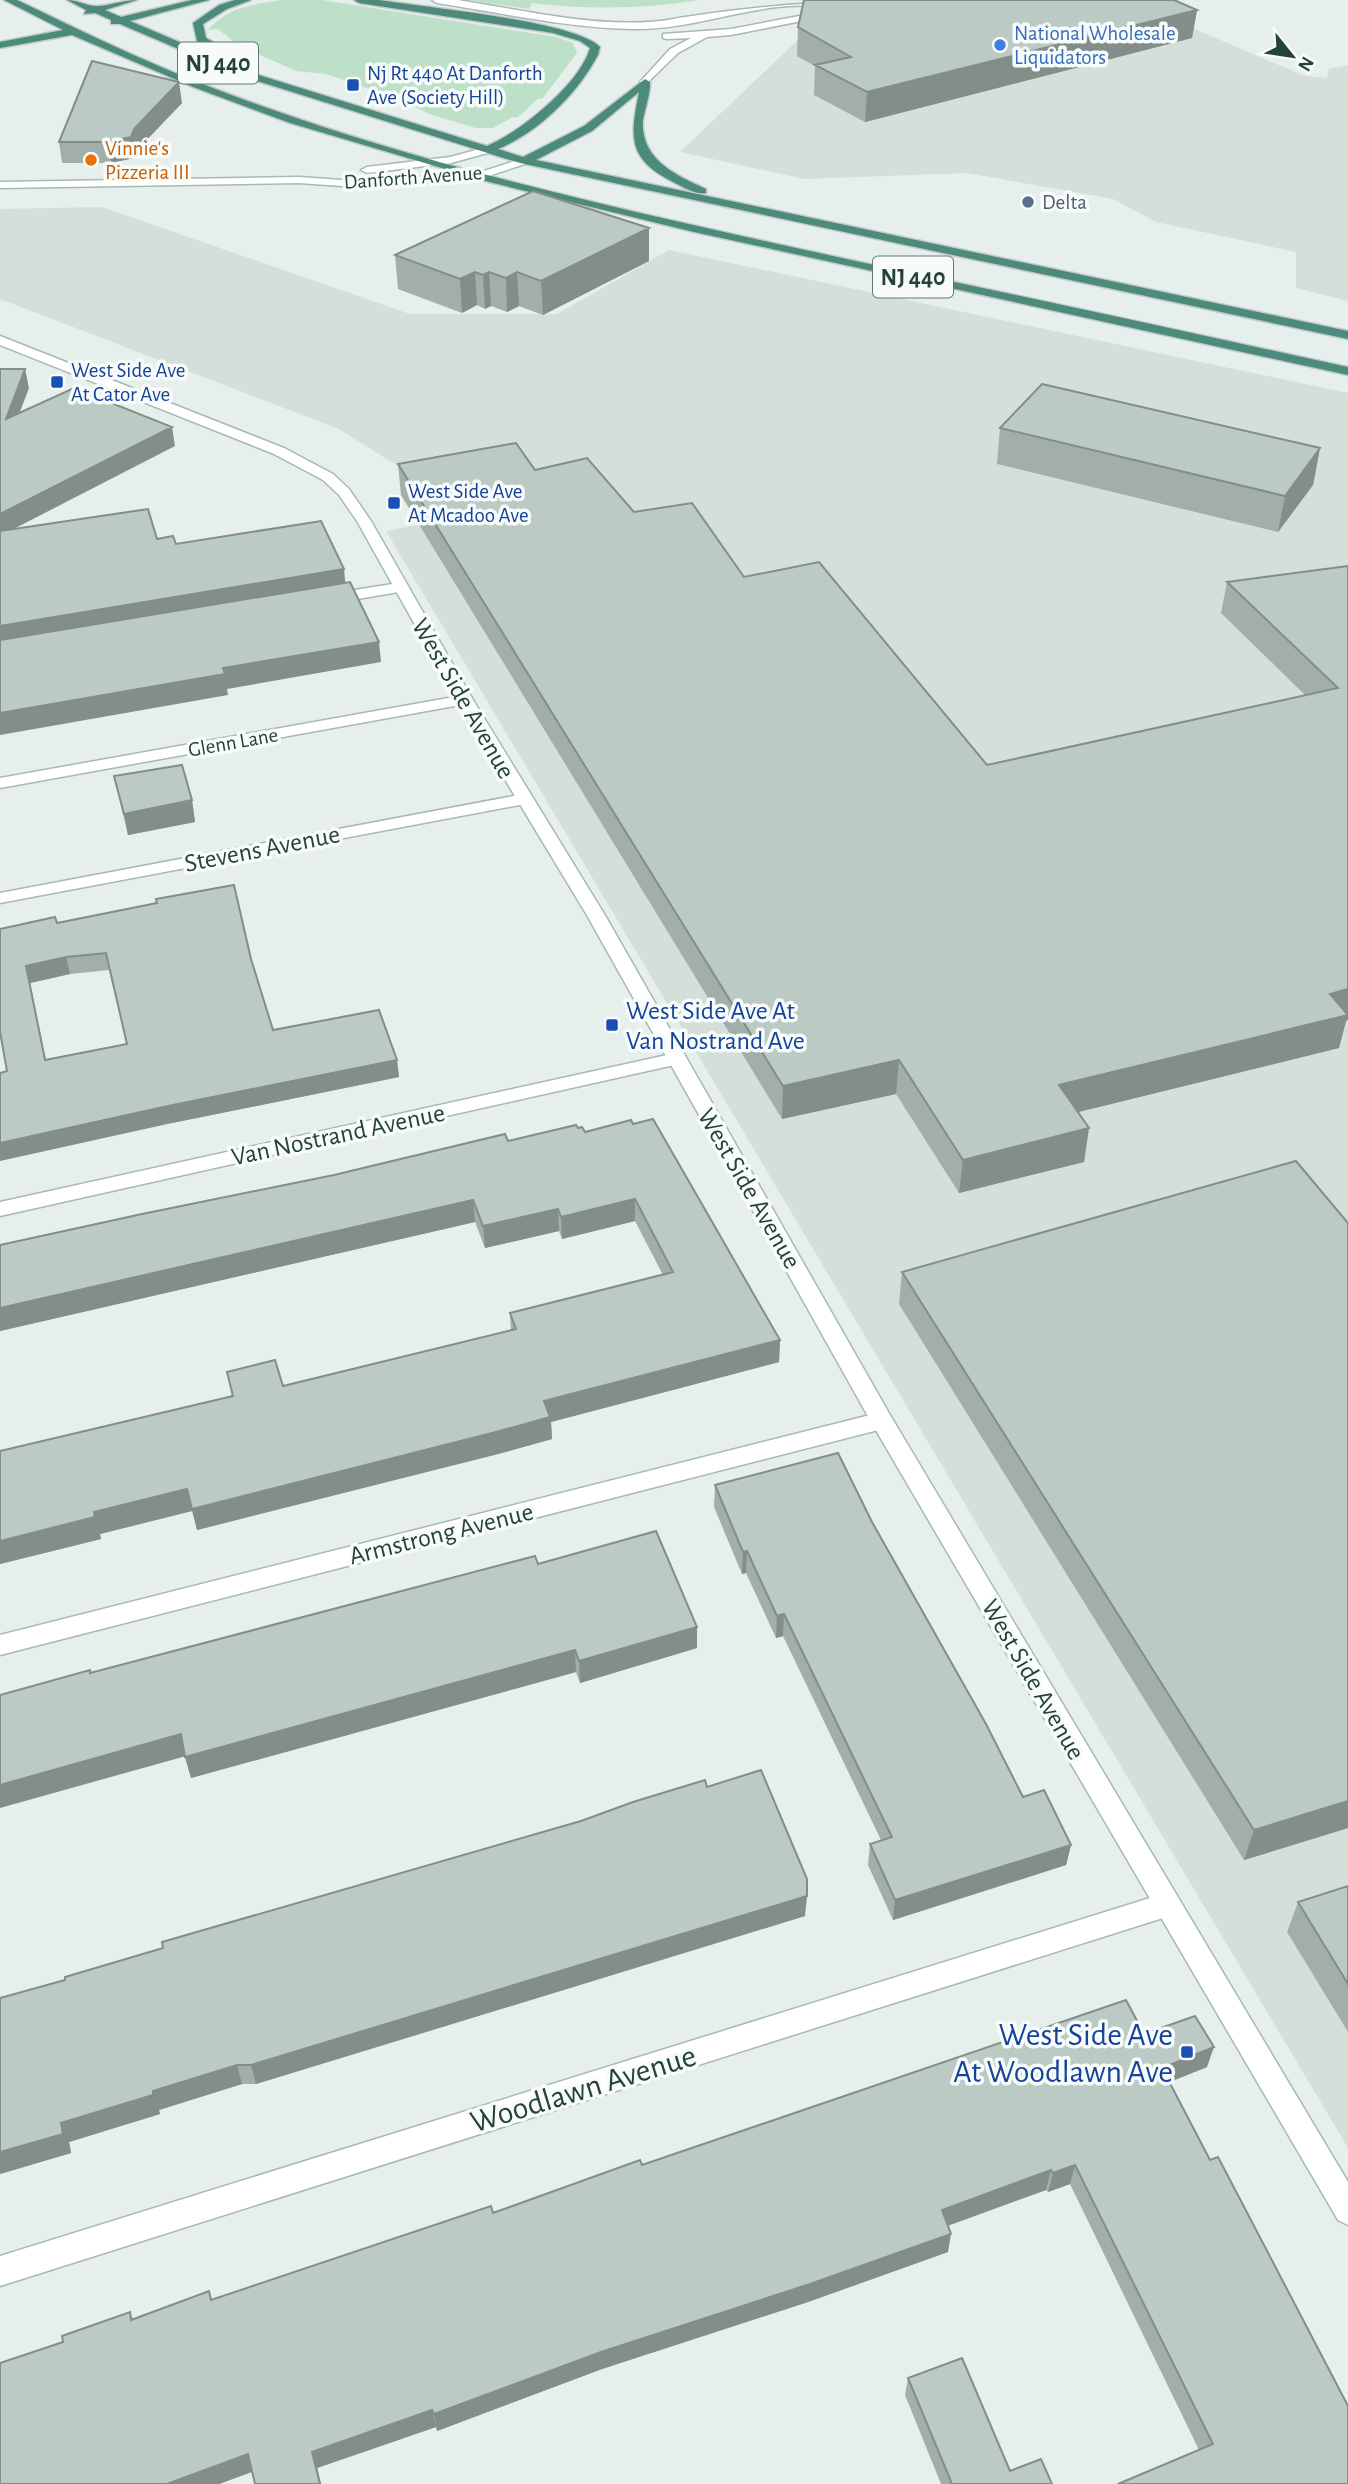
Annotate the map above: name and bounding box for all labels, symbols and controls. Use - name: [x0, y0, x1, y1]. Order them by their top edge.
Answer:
- north arrow: [1257, 21, 1327, 91]
- place label: National Wholesale Liquidators: [1014, 23, 1176, 68]
- marker: National Wholesale Liquidators: [992, 37, 1008, 53]
- road number: NJ 440: [178, 42, 258, 84]
- text: N: [1294, 53, 1317, 74]
- place label: Nj Rt 440 At Danforth Ave (Society Hill): [367, 63, 543, 108]
- marker: Nj Rt 440 At Danforth Ave (Society Hill): [345, 77, 361, 93]
- place label: Vinnie's Pizzeria III: [105, 138, 190, 183]
- marker: Vinnie's Pizzeria III: [83, 152, 99, 168]
- street label: Danforth Avenue: [343, 162, 483, 193]
- place label: Delta: [1042, 192, 1087, 213]
- marker: Delta: [1020, 194, 1036, 210]
- road number: NJ 440: [873, 256, 953, 298]
- place label: West Side Ave At Cator Ave: [71, 360, 185, 405]
- marker: West Side Ave At Cator Ave: [49, 374, 65, 390]
- place label: West Side Ave At Mcadoo Ave: [408, 481, 529, 526]
- marker: West Side Ave At Mcadoo Ave: [386, 495, 402, 511]
- street label: West Side Avenue: [407, 614, 519, 783]
- street label: Glenn Lane: [186, 724, 280, 761]
- street label: Stevens Avenue: [182, 821, 342, 877]
- place label: West Side Ave At Van Nostrand Ave: [626, 998, 805, 1054]
- marker: West Side Ave At Van Nostrand Ave: [604, 1017, 620, 1033]
- street label: Van Nostrand Avenue: [229, 1100, 447, 1170]
- street label: West Side Avenue: [693, 1104, 805, 1273]
- street label: Armstrong Avenue: [346, 1499, 536, 1569]
- street label: West Side Avenue: [977, 1595, 1089, 1764]
- place label: West Side Ave At Woodlawn Ave: [953, 2019, 1173, 2088]
- street label: Woodlawn Avenue: [467, 2039, 700, 2138]
- marker: West Side Ave At Woodlawn Ave: [1179, 2044, 1195, 2060]

